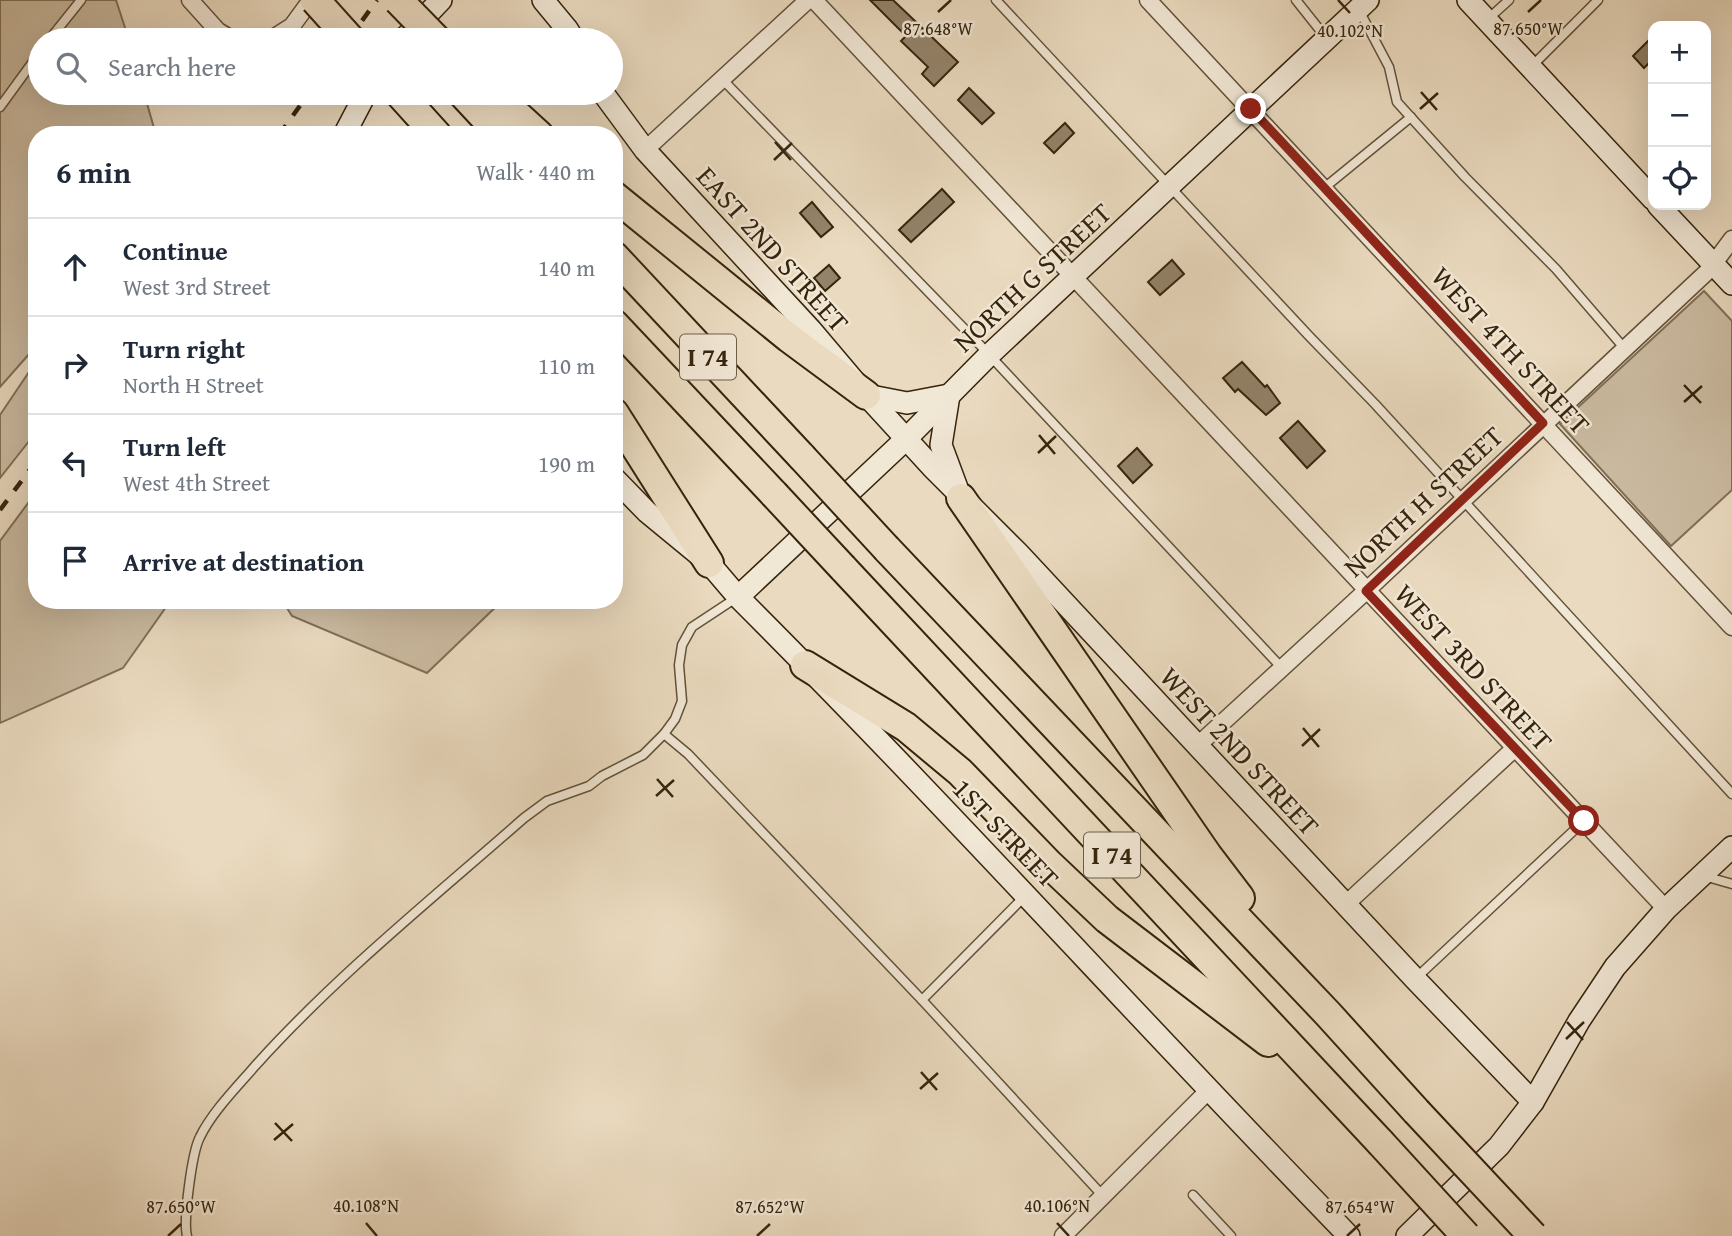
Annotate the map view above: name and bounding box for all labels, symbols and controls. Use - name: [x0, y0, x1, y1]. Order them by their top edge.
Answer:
- text: 87.648°W: [903, 15, 973, 42]
- text: 87.650°W: [1493, 15, 1563, 42]
- text: 40.102°N: [1317, 17, 1383, 44]
- map controls: [1648, 21, 1711, 210]
- button: +: [1648, 21, 1711, 84]
- search box: [28, 28, 623, 105]
- text: Search here: [108, 47, 236, 86]
- icon: search: [52, 48, 90, 86]
- button: −: [1648, 84, 1711, 147]
- route end: [1235, 93, 1266, 124]
- button: locate: [1648, 147, 1711, 210]
- text: 6 min: [56, 150, 131, 194]
- text: Walk · 440 m: [476, 155, 595, 188]
- street label: EAST 2ND STREET: [687, 156, 859, 341]
- street label: NORTH G STREET: [943, 192, 1120, 361]
- text: Continue: [123, 231, 228, 270]
- icon: ahead: [56, 248, 94, 286]
- text: 140 m: [538, 251, 595, 284]
- street label: WEST 4TH STREET: [1422, 256, 1601, 443]
- text: West 3rd Street: [123, 270, 271, 303]
- text: Turn right: [123, 329, 245, 368]
- road number: I 74: [680, 334, 736, 380]
- icon: right: [56, 346, 94, 384]
- text: 110 m: [538, 349, 595, 382]
- text: North H Street: [123, 368, 264, 401]
- street label: NORTH H STREET: [1334, 415, 1512, 586]
- text: Turn left: [123, 427, 226, 466]
- icon: left: [56, 444, 94, 482]
- text: 190 m: [538, 447, 595, 480]
- text: West 4th Street: [123, 466, 270, 499]
- icon: arrive: [56, 542, 94, 580]
- text: Arrive at destination: [123, 542, 364, 581]
- street label: WEST 3RD STREET: [1386, 574, 1563, 760]
- street label: WEST 2ND STREET: [1151, 657, 1330, 845]
- street label: 1ST STREET: [943, 769, 1069, 897]
- route start: [1568, 805, 1599, 836]
- road number: I 74: [1084, 832, 1140, 877]
- text: 40.108°N: [333, 1192, 399, 1219]
- text: 40.106°N: [1024, 1192, 1090, 1219]
- text: 87.650°W: [146, 1193, 216, 1220]
- text: 87.652°W: [735, 1193, 805, 1220]
- text: 87.654°W: [1325, 1193, 1395, 1220]

